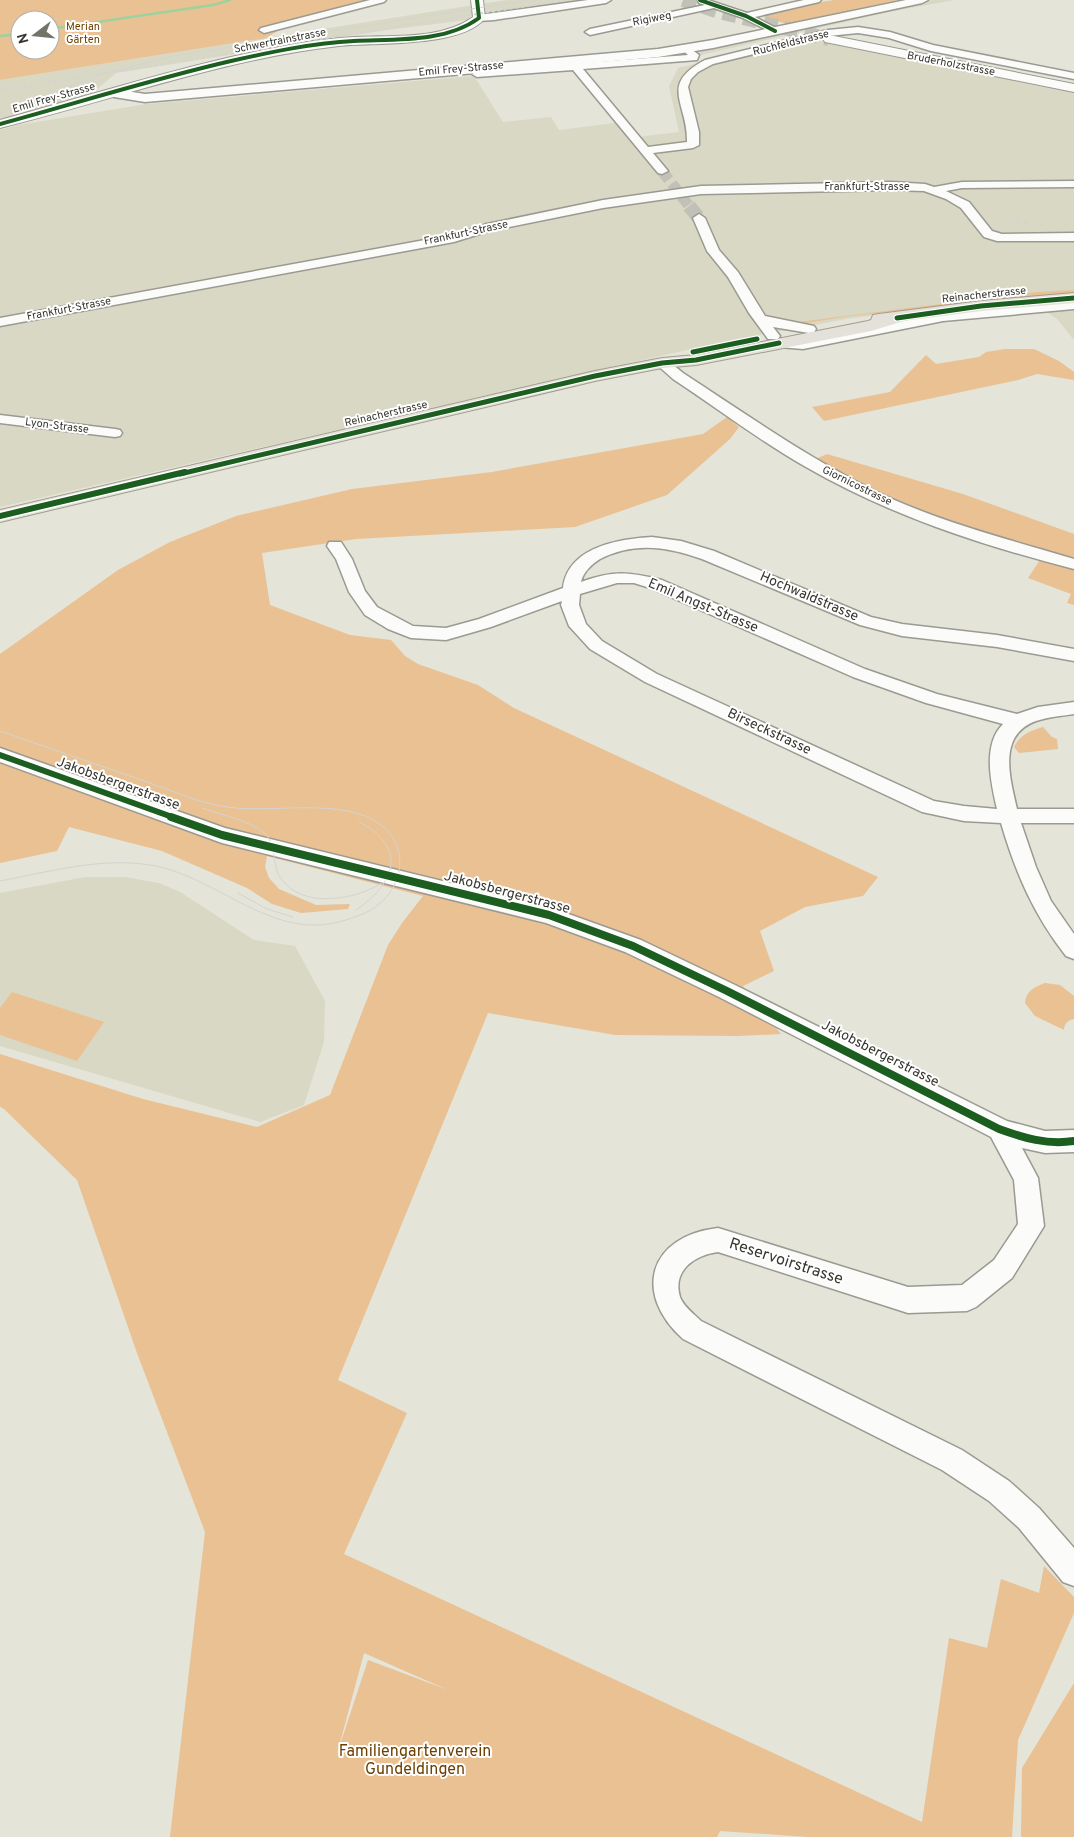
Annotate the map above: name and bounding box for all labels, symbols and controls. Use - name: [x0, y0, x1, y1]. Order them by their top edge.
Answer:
- street label: Rigiweg: [631, 8, 673, 30]
- north arrow: [10, 10, 60, 60]
- park label: Merian Gärten: [66, 20, 100, 47]
- street label: Schwertrainstrasse: [233, 25, 327, 57]
- street label: Ruchfeldstrasse: [751, 27, 831, 59]
- text: N: [14, 31, 34, 45]
- street label: Bruderholzstrasse: [906, 49, 996, 79]
- street label: Emil Frey-Strasse: [418, 58, 504, 80]
- street label: Emil Frey-Strasse: [11, 79, 97, 116]
- street label: Frankfurt-Strasse: [824, 180, 910, 194]
- street label: Frankfurt-Strasse: [423, 217, 509, 249]
- street label: Reinacherstrasse: [941, 284, 1027, 306]
- street label: Frankfurt-Strasse: [26, 294, 112, 324]
- street label: Reinacherstrasse: [343, 398, 429, 430]
- street label: Lyon-Strasse: [24, 415, 90, 437]
- street label: Giornicostrasse: [820, 463, 894, 509]
- street label: Hochwaldstrasse: [757, 569, 861, 625]
- street label: Emil Angst-Strasse: [645, 575, 761, 637]
- street label: Birseckstrasse: [724, 705, 814, 759]
- street label: Jakobsbergerstrasse: [54, 754, 182, 814]
- street label: Jakobsbergerstrasse: [442, 868, 572, 918]
- street label: Jakobsbergerstrasse: [818, 1017, 942, 1091]
- street label: Reservoirstrasse: [726, 1234, 846, 1290]
- park label: Familiengartenverein Gundeldingen: [339, 1742, 491, 1780]

